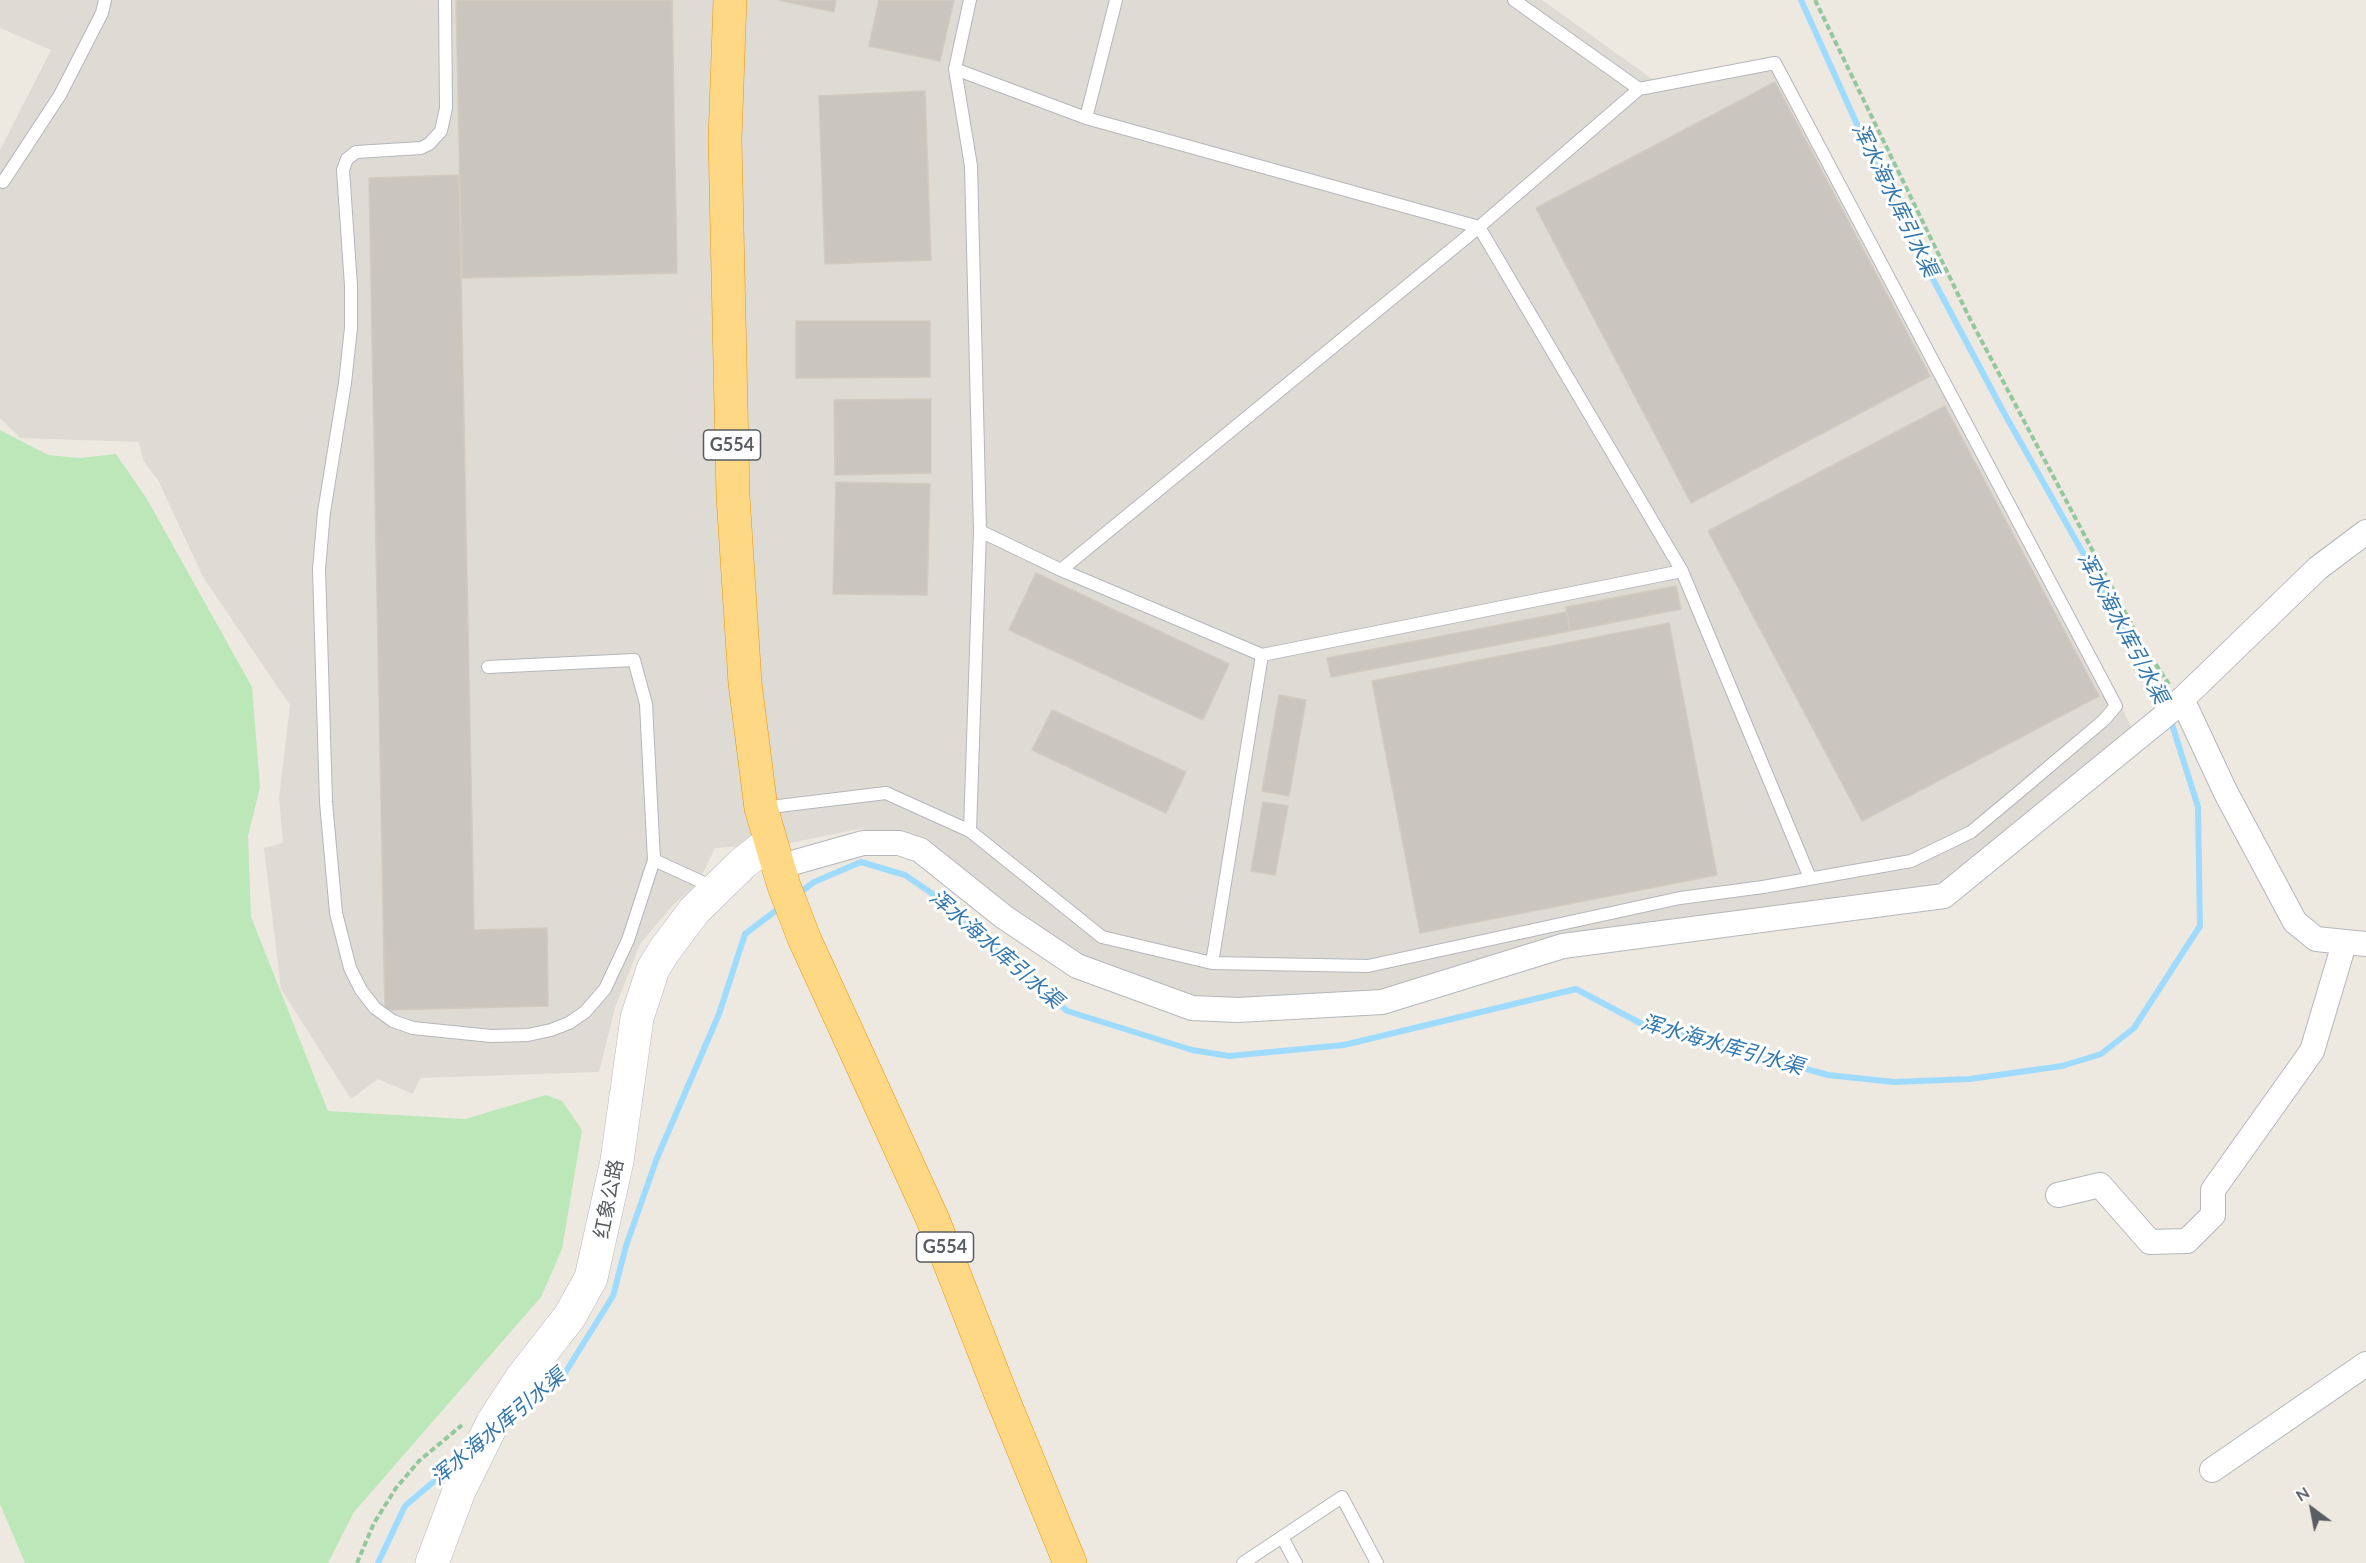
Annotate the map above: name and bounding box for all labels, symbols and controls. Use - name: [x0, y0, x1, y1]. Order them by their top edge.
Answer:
- water label: 浑水海水库引水渠: [1847, 119, 1943, 281]
- road number: G554: [704, 430, 760, 460]
- water label: 浑水海水库引水渠: [2072, 548, 2174, 708]
- water label: 浑水海水库引水渠: [924, 884, 1068, 1014]
- water label: 浑水海水库引水渠: [1638, 1010, 1806, 1080]
- street label: 红象公路: [590, 1157, 628, 1241]
- road number: G554: [916, 1232, 974, 1262]
- water label: 浑水海水库引水渠: [426, 1363, 570, 1491]
- north arrow: [2282, 1479, 2342, 1539]
- text: N: [2292, 1482, 2312, 1505]

